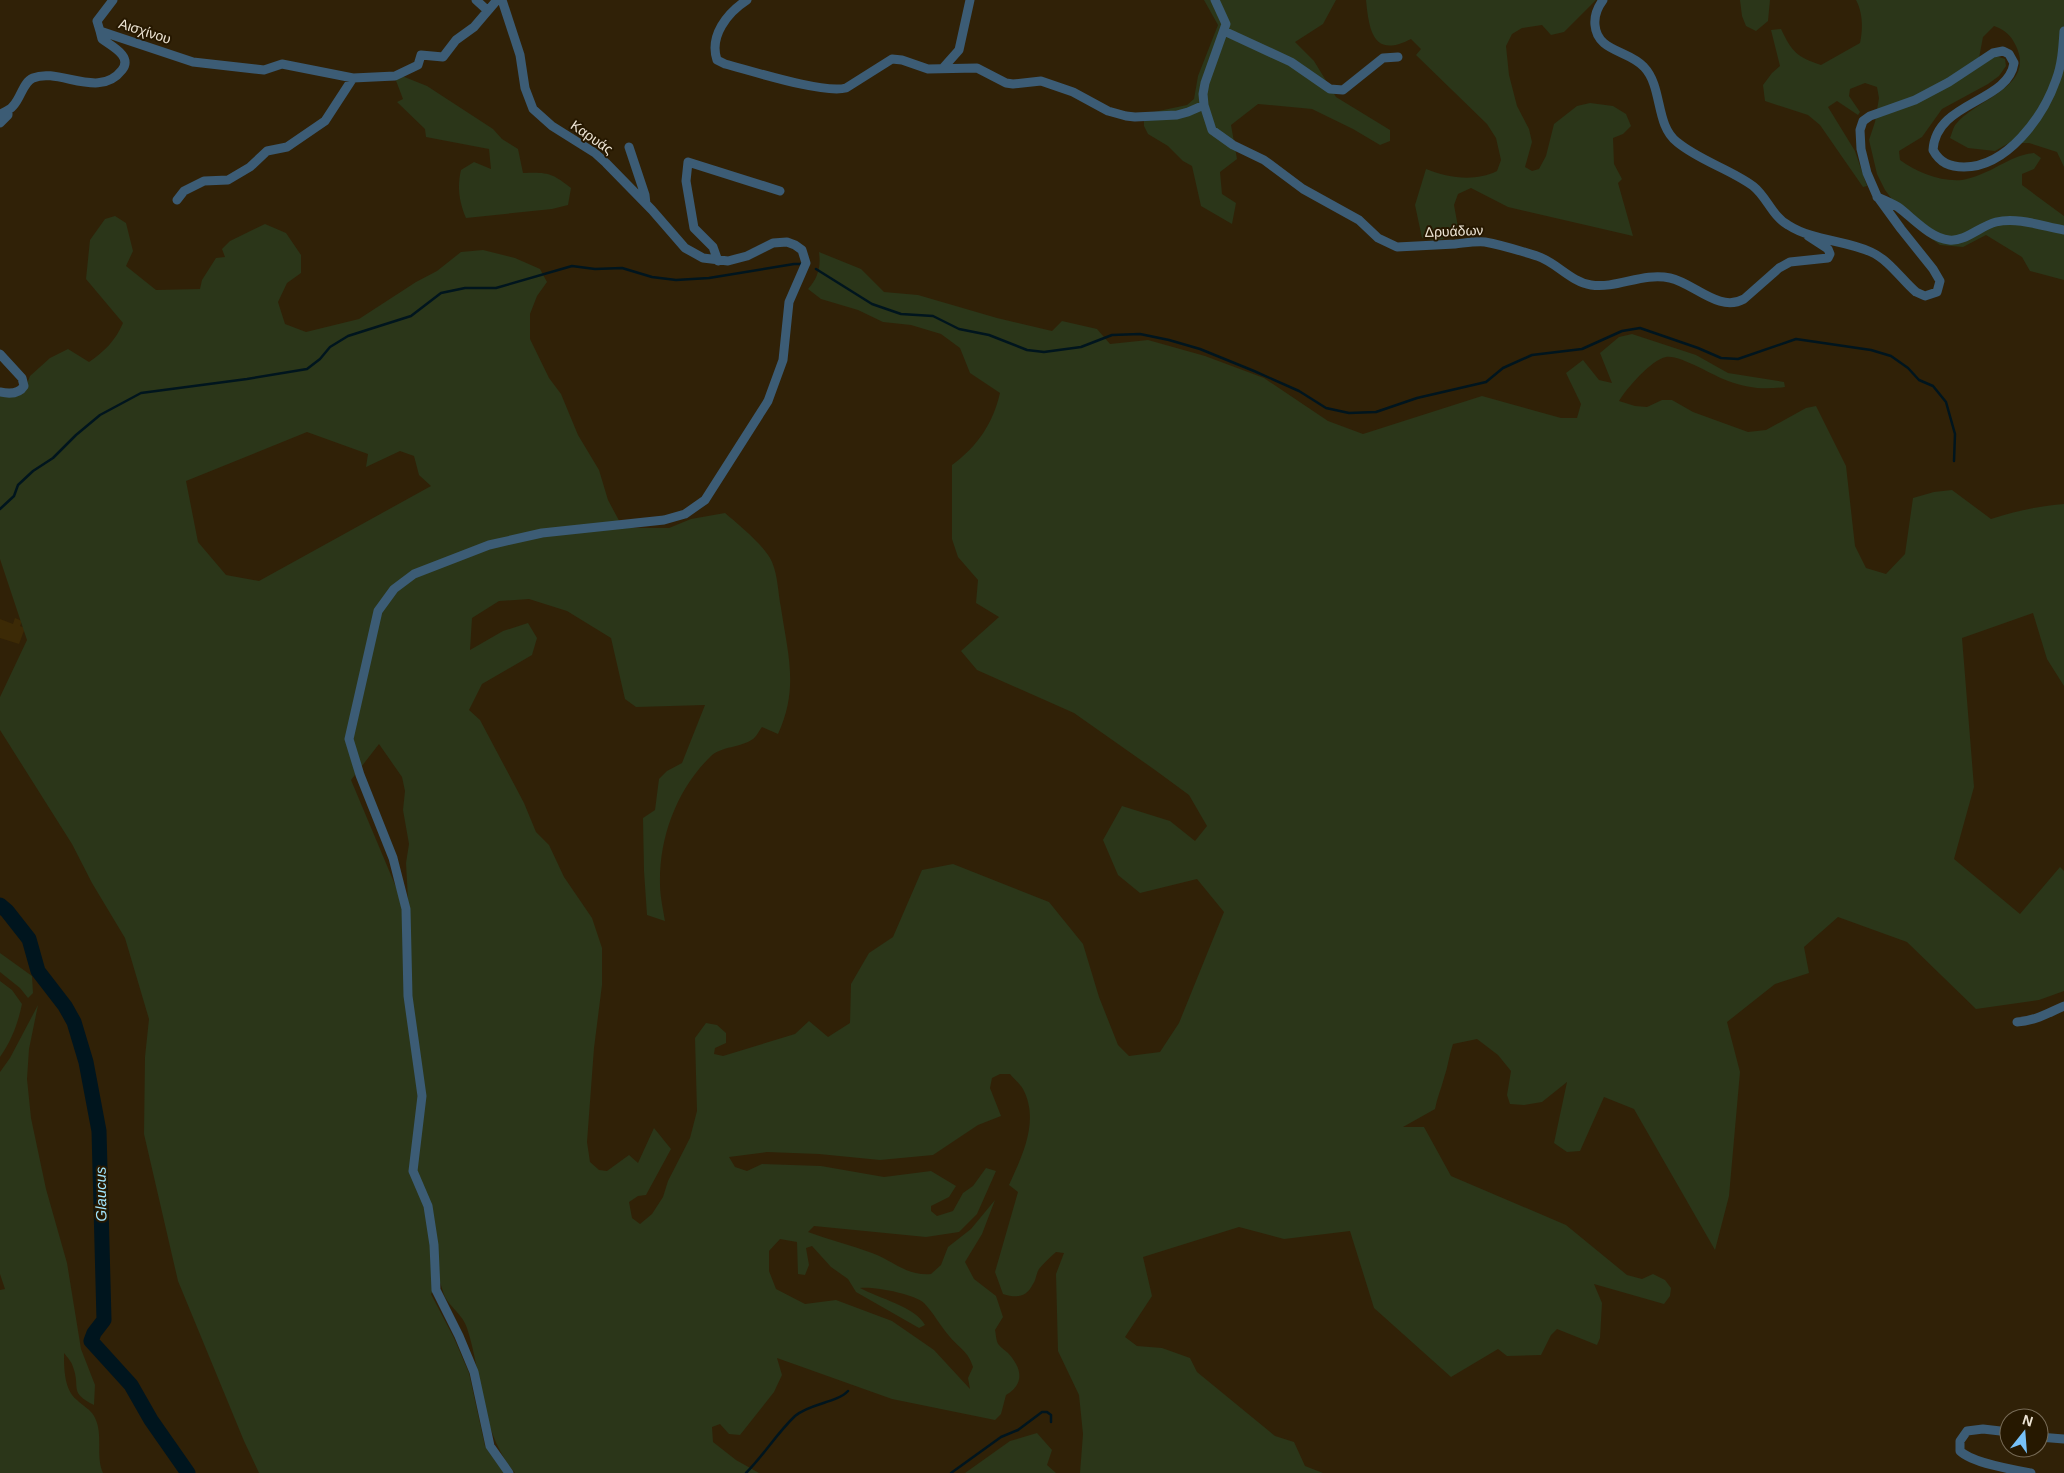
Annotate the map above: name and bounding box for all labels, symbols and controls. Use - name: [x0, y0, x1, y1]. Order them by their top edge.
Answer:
- street label: Αισχίνου: [117, 15, 173, 47]
- street label: Καρυάς: [568, 117, 616, 157]
- street label: Δρυάδων: [1424, 222, 1484, 240]
- water label: Glaucus: [92, 1166, 109, 1222]
- north arrow: [1999, 1408, 2049, 1458]
- text: N: [2021, 1411, 2035, 1430]

